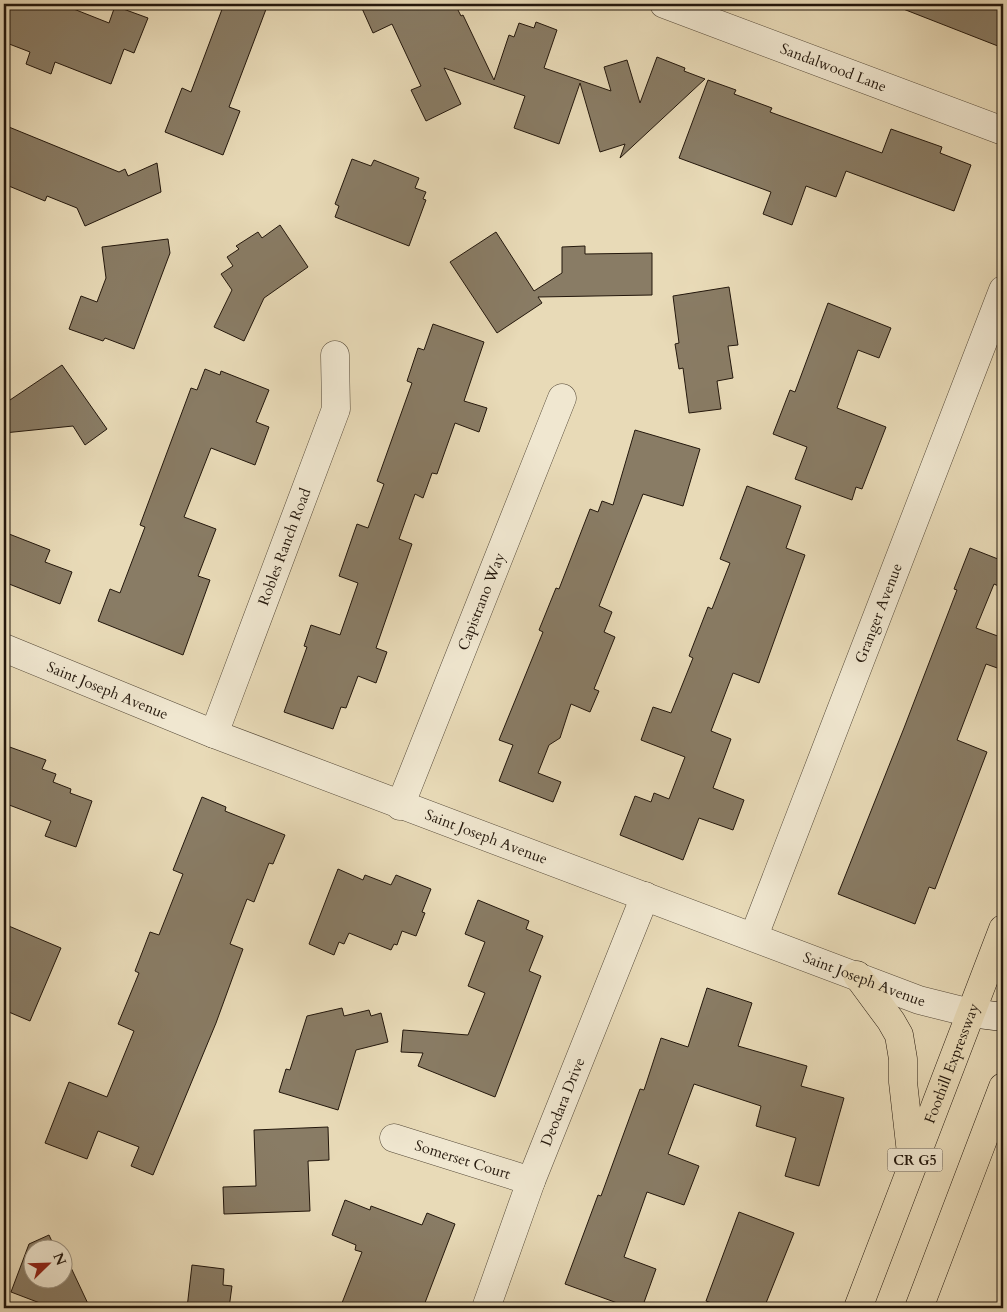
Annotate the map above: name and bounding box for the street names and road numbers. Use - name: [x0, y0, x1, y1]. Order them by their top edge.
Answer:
- street label: Sandalwood Lane: [778, 38, 890, 97]
- street label: Robles Ranch Road: [253, 485, 315, 608]
- street label: Capistrano Way: [453, 550, 510, 653]
- street label: Granger Avenue: [850, 560, 907, 666]
- street label: Saint Joseph Avenue: [44, 657, 172, 724]
- street label: Saint Joseph Avenue: [422, 805, 551, 869]
- street label: Saint Joseph Avenue: [800, 947, 928, 1011]
- street label: Foothill Expressway: [920, 1000, 984, 1126]
- street label: Deodara Drive: [536, 1054, 589, 1149]
- street label: Somerset Court: [412, 1135, 513, 1184]
- road number: CR G5: [888, 1148, 942, 1172]

